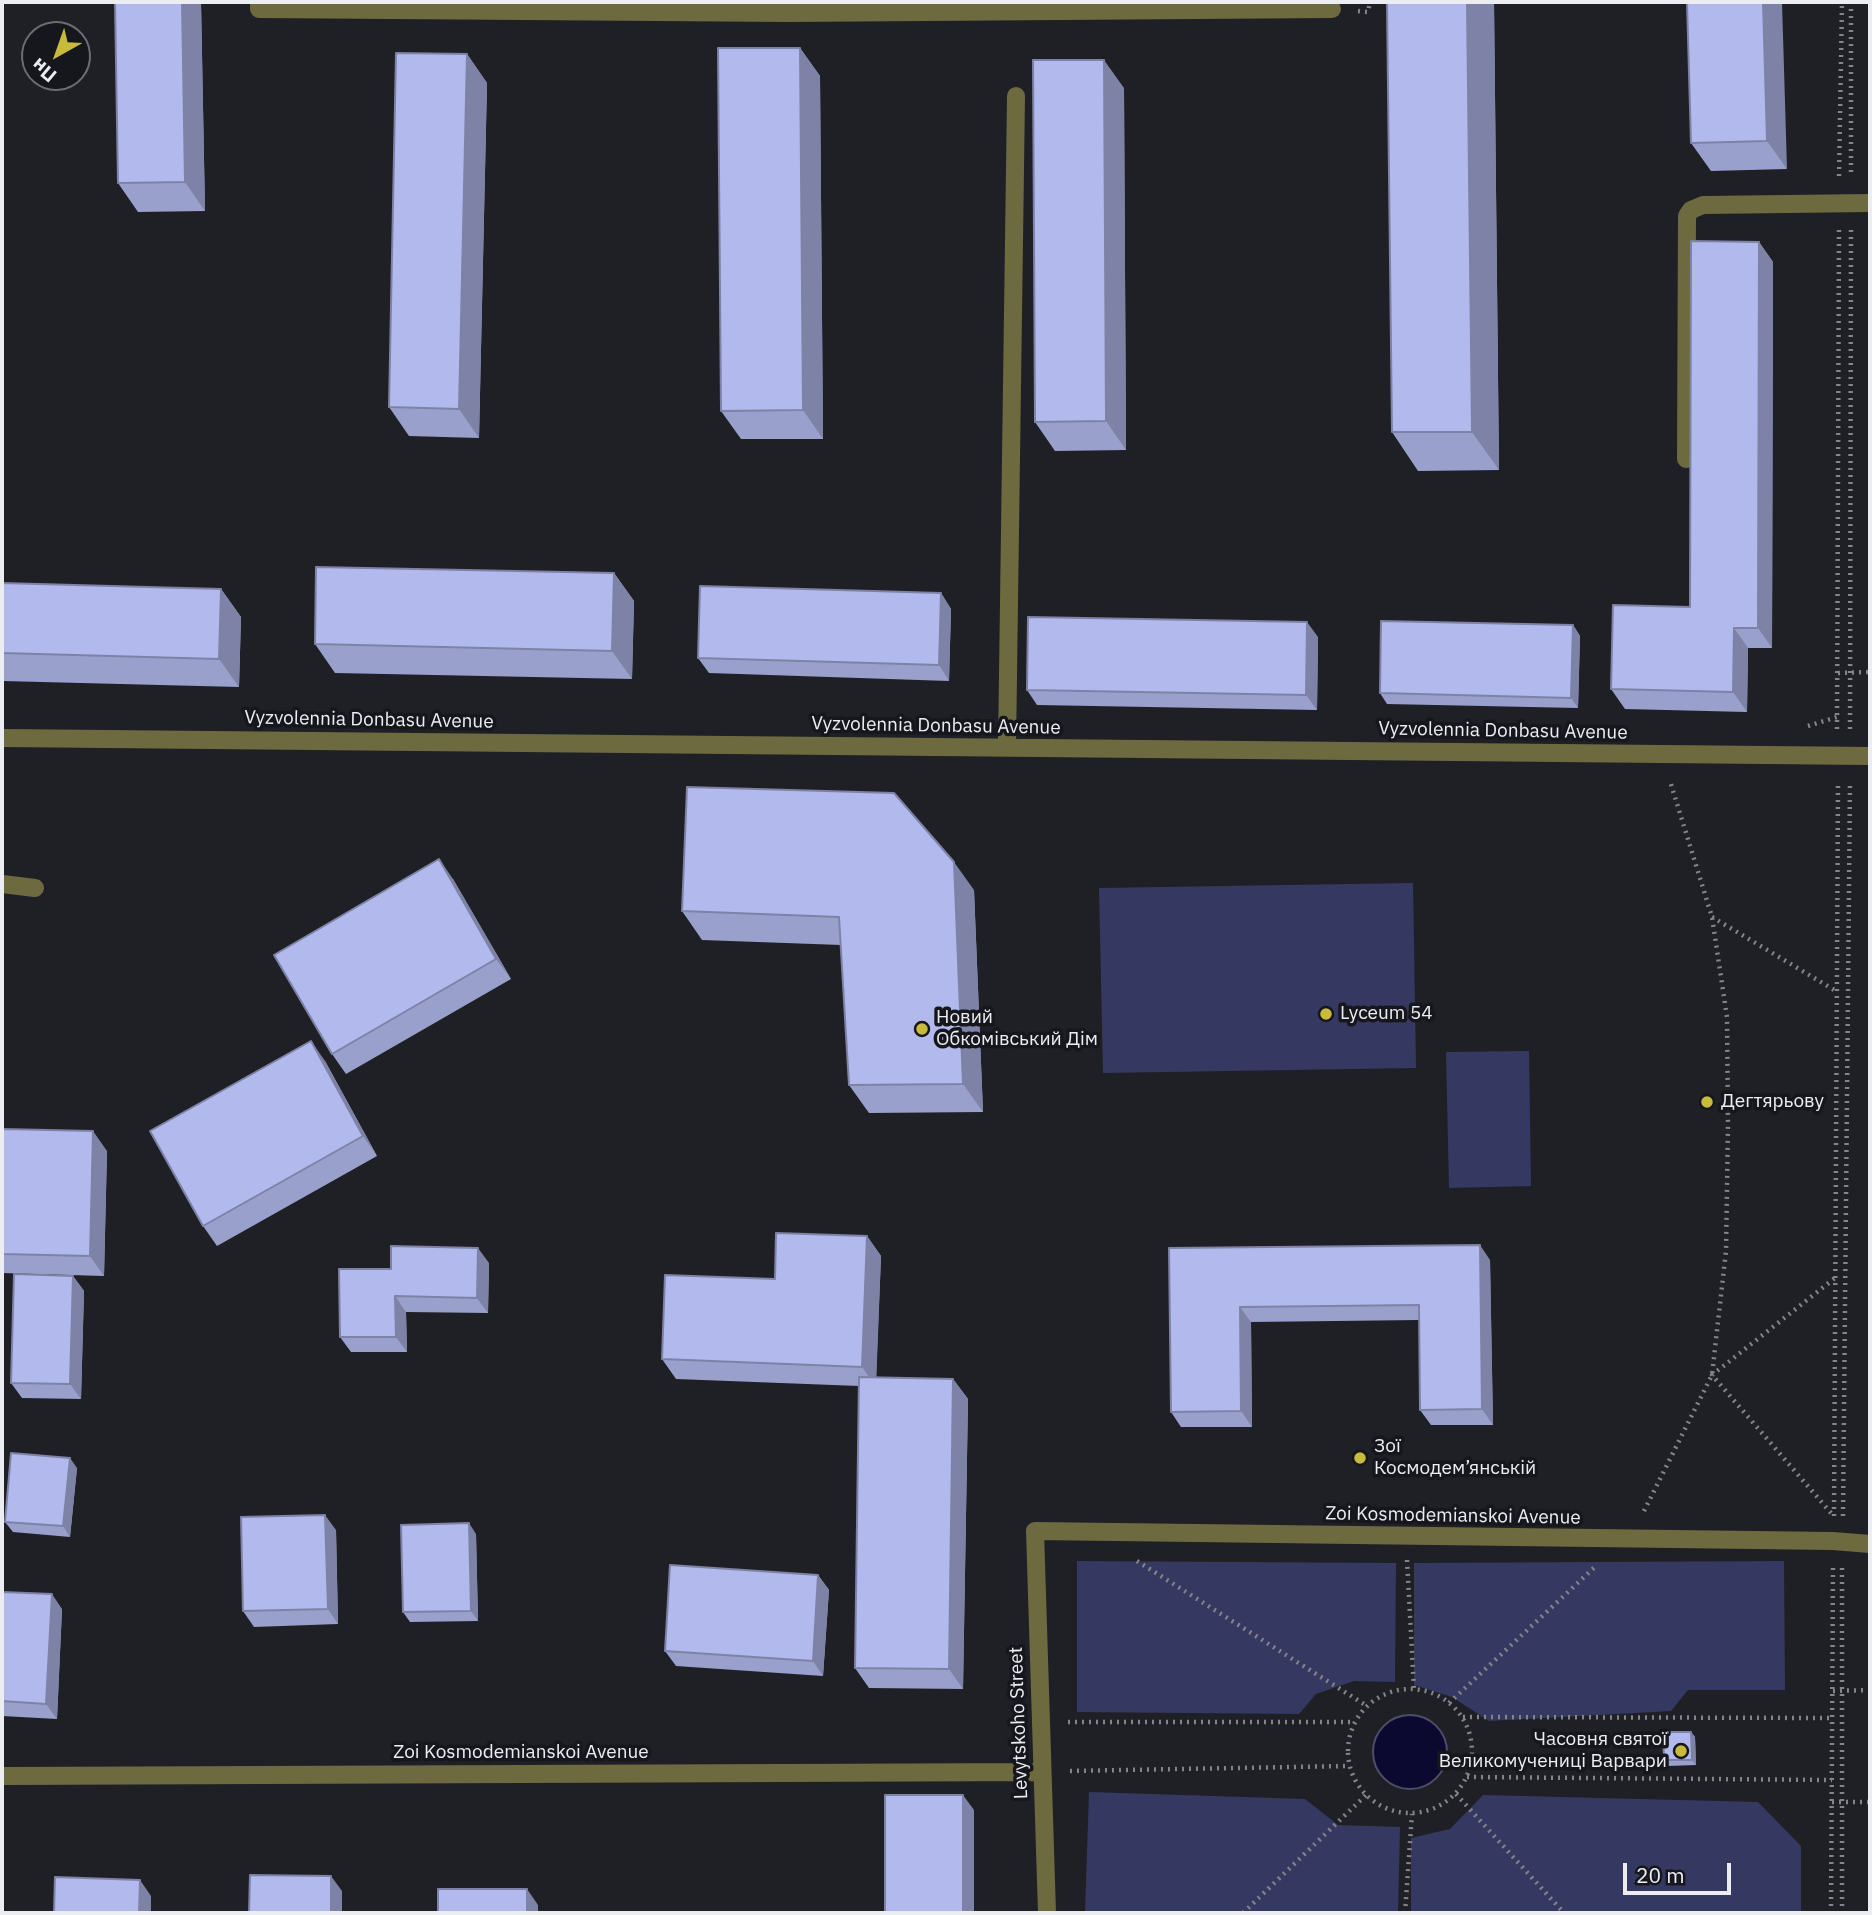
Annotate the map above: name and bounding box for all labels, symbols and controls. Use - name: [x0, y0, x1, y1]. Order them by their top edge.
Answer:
- north arrow: [21, 21, 91, 91]
- text: Пн: [26, 53, 61, 88]
- street label: Vyzvolennia Donbasu Avenue: [244, 706, 494, 734]
- street label: Vyzvolennia Donbasu Avenue: [811, 712, 1061, 740]
- street label: Vyzvolennia Donbasu Avenue: [1378, 717, 1628, 745]
- place label: Lyceum 54: [1340, 1003, 1433, 1025]
- marker: Lyceum 54: [1318, 1006, 1334, 1022]
- place label: Новий Обкомівський Дім: [936, 1007, 1098, 1051]
- marker: Новий Обкомівський Дім: [914, 1021, 930, 1037]
- place label: Дегтярьову: [1721, 1091, 1824, 1113]
- marker: Дегтярьову: [1699, 1094, 1715, 1110]
- place label: Зої Космодем’янській: [1374, 1436, 1536, 1480]
- marker: Зої Космодем’янській: [1352, 1450, 1368, 1466]
- street label: Zoi Kosmodemianskoi Avenue: [1325, 1502, 1581, 1530]
- street label: Levytskoho Street: [1005, 1646, 1033, 1800]
- place label: Часовня святої Великомучениці Варвари: [1439, 1729, 1667, 1773]
- street label: Zoi Kosmodemianskoi Avenue: [393, 1742, 649, 1764]
- marker: Часовня святої Великомучениці Варвари: [1673, 1743, 1689, 1759]
- scale bar: [1627, 1848, 1736, 1892]
- text: 20 m: [1636, 1861, 1685, 1889]

